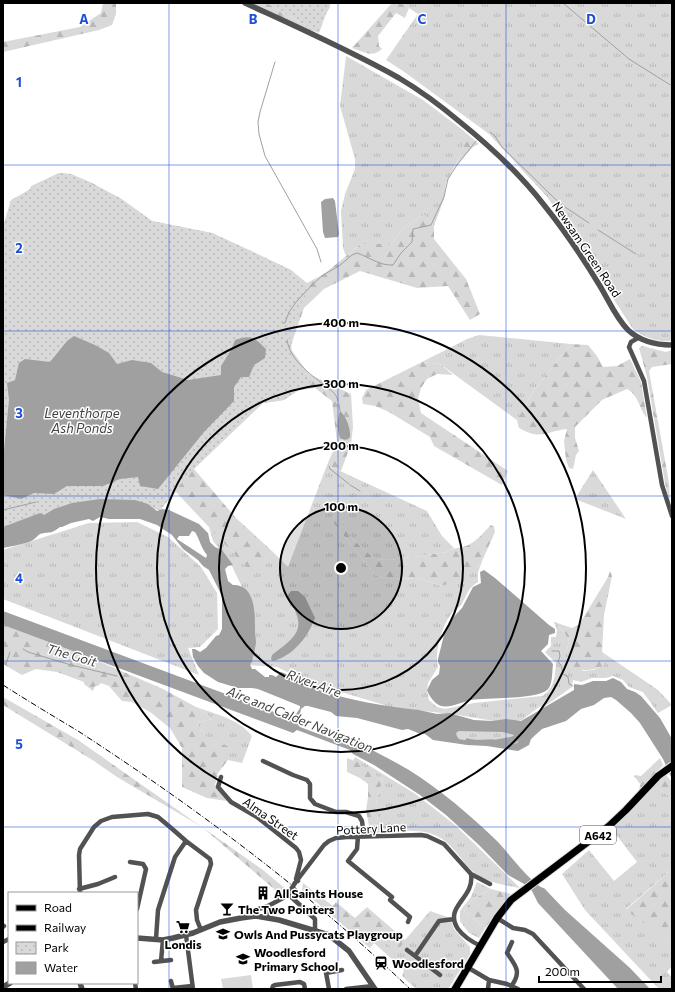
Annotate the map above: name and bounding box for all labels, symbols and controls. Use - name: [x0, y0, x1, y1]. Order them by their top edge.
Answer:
- text: A: [79, 11, 89, 27]
- text: B: [249, 11, 258, 27]
- text: C: [418, 11, 427, 27]
- text: D: [586, 11, 596, 27]
- text: 1: [16, 74, 22, 90]
- street label: Newsam Green Road: [550, 198, 624, 300]
- text: 2: [15, 240, 23, 256]
- text: 400 m: [323, 315, 359, 329]
- text: 300 m: [323, 376, 359, 390]
- text: 3: [15, 405, 23, 421]
- water label: Leventhorpe Ash Ponds: [44, 405, 120, 436]
- text: 200 m: [323, 438, 359, 452]
- text: 100 m: [324, 499, 358, 513]
- centre of rings: [334, 561, 348, 575]
- text: 4: [15, 570, 23, 586]
- water label: The Goit: [45, 640, 99, 670]
- water label: River Aire: [284, 666, 344, 700]
- water label: Aire and Calder Navigation: [224, 682, 375, 756]
- text: 5: [15, 736, 23, 752]
- street label: Alma Street: [241, 794, 301, 842]
- street label: Pottery Lane: [336, 819, 406, 837]
- road number: A642: [580, 826, 616, 844]
- building icon: All Saints House: [255, 885, 271, 901]
- place label: All Saints House: [274, 886, 363, 900]
- legend: [8, 892, 138, 984]
- text: Road: [44, 900, 72, 914]
- bar icon: The Two Pointers: [219, 901, 235, 917]
- place label: The Two Pointers: [238, 902, 335, 916]
- supermarket icon: Londis: [175, 919, 191, 935]
- text: Railway: [44, 920, 86, 934]
- school or university icon: Owls And Pussycats Playgroup: [215, 926, 231, 942]
- place label: Owls And Pussycats Playgroup: [234, 927, 403, 941]
- place label: Londis: [164, 937, 202, 951]
- text: Park: [44, 940, 70, 954]
- place label: Woodlesford Primary School: [254, 945, 338, 973]
- school or university icon: Woodlesford Primary School: [235, 951, 251, 967]
- station icon: Woodlesford: [373, 955, 389, 971]
- place label: Woodlesford: [392, 956, 464, 970]
- scale bar: [539, 958, 661, 984]
- text: Water: [44, 960, 78, 974]
- text: 200 m: [545, 964, 580, 978]

